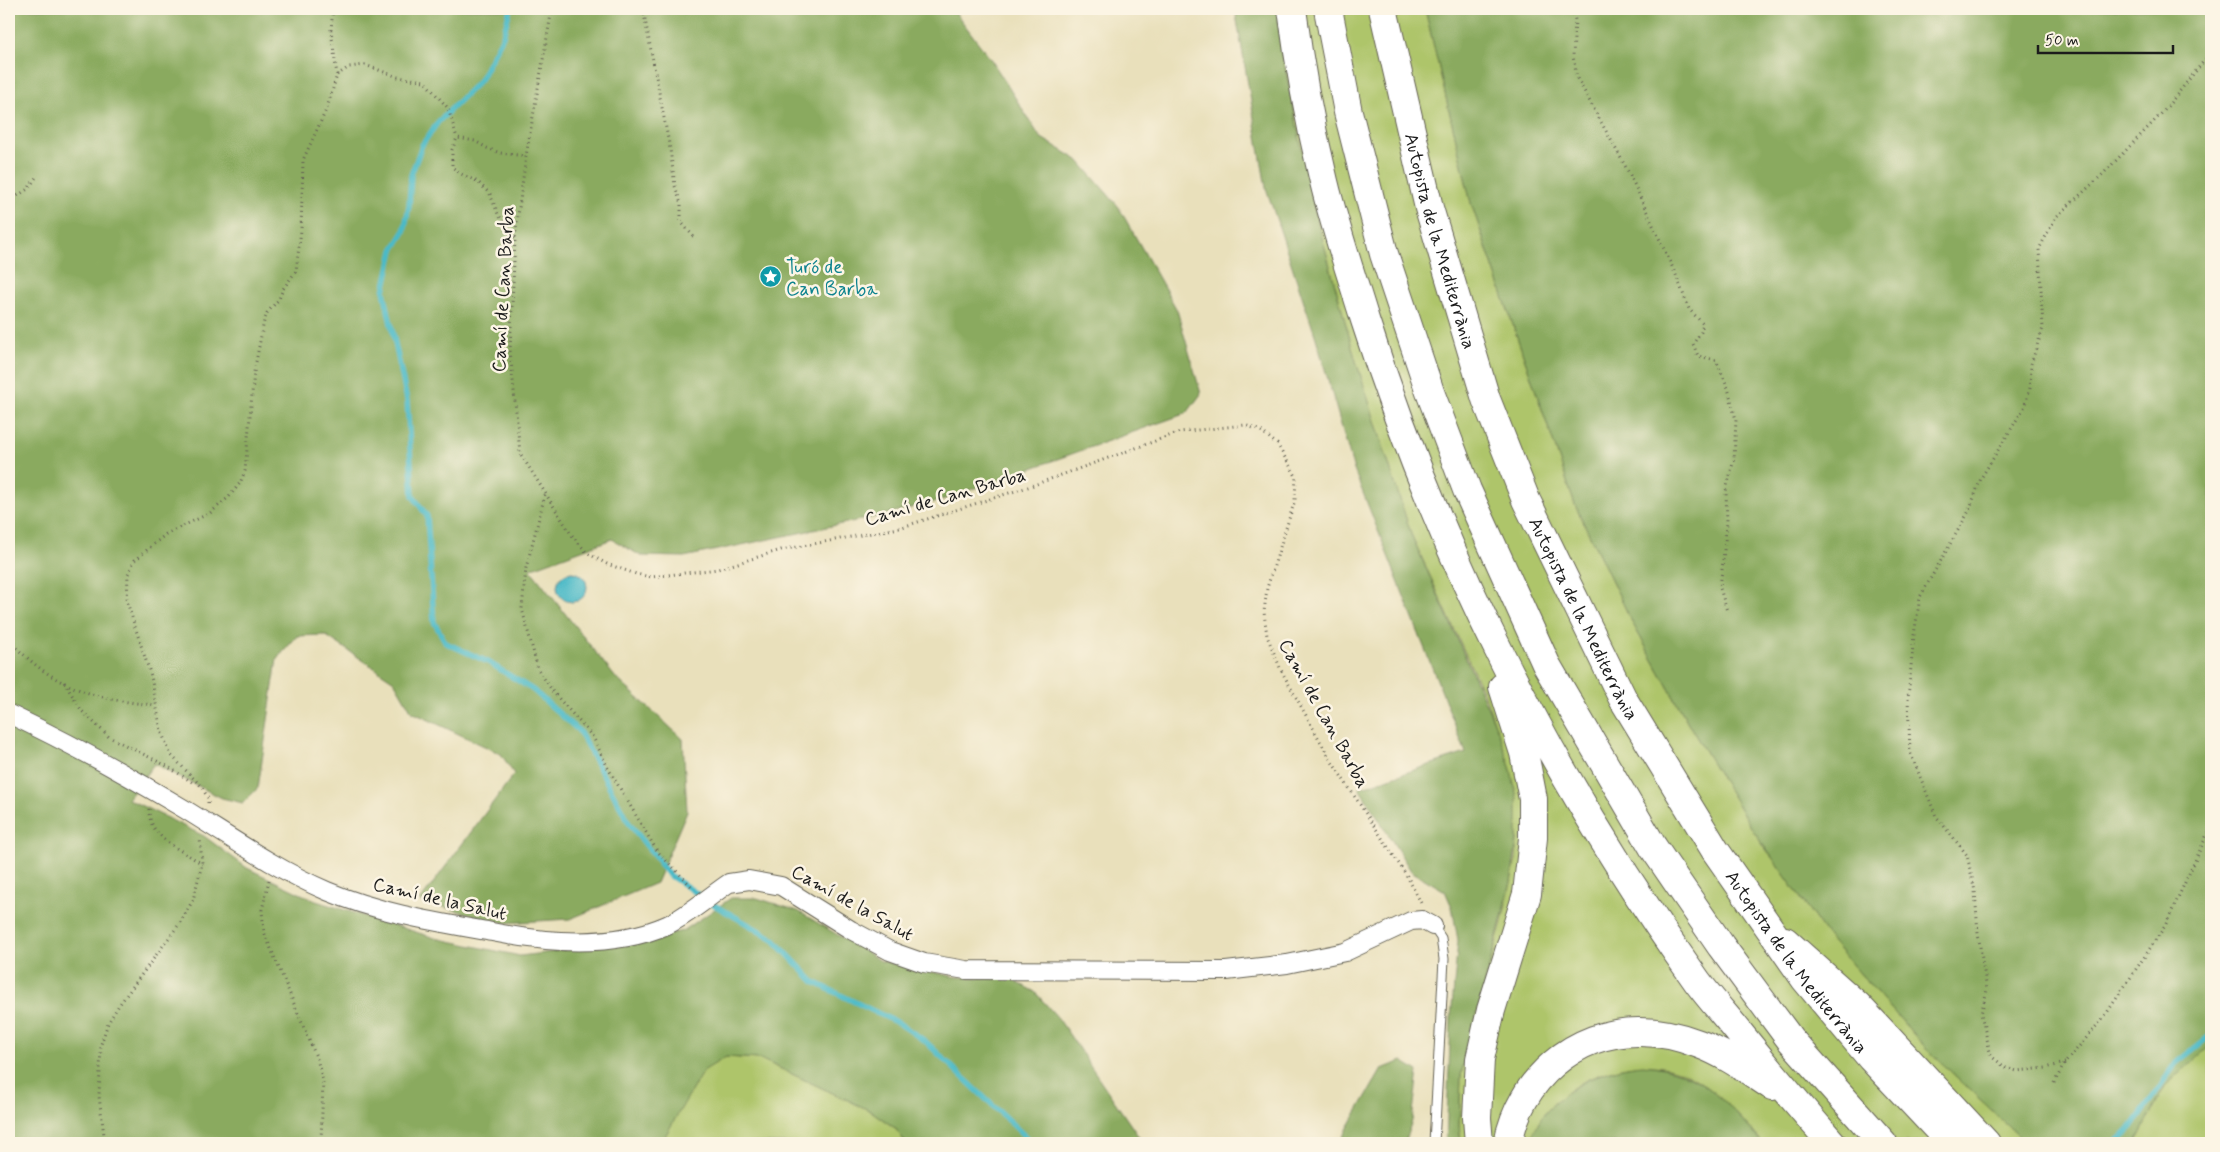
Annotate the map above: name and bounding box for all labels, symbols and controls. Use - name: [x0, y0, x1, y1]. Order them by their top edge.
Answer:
- scale bar: [2038, 22, 2172, 54]
- text: 50 m: [2045, 31, 2079, 51]
- street label: Autopista de la Mediterrània: [1398, 131, 1481, 352]
- street label: Camí de Can Barba: [487, 205, 520, 373]
- place label: Turó de Can Barba: [786, 255, 878, 302]
- place icon: Turó de Can Barba: [758, 265, 782, 289]
- street label: Camí de Can Barba: [862, 462, 1029, 532]
- street label: Autopista de la Mediterrània: [1522, 513, 1644, 725]
- street label: Camí de Can Barba: [1272, 635, 1375, 793]
- street label: Camí de la Salut: [786, 859, 918, 947]
- street label: Autopista de la Mediterrània: [1719, 866, 1873, 1059]
- street label: Camí de la Salut: [370, 872, 509, 927]

